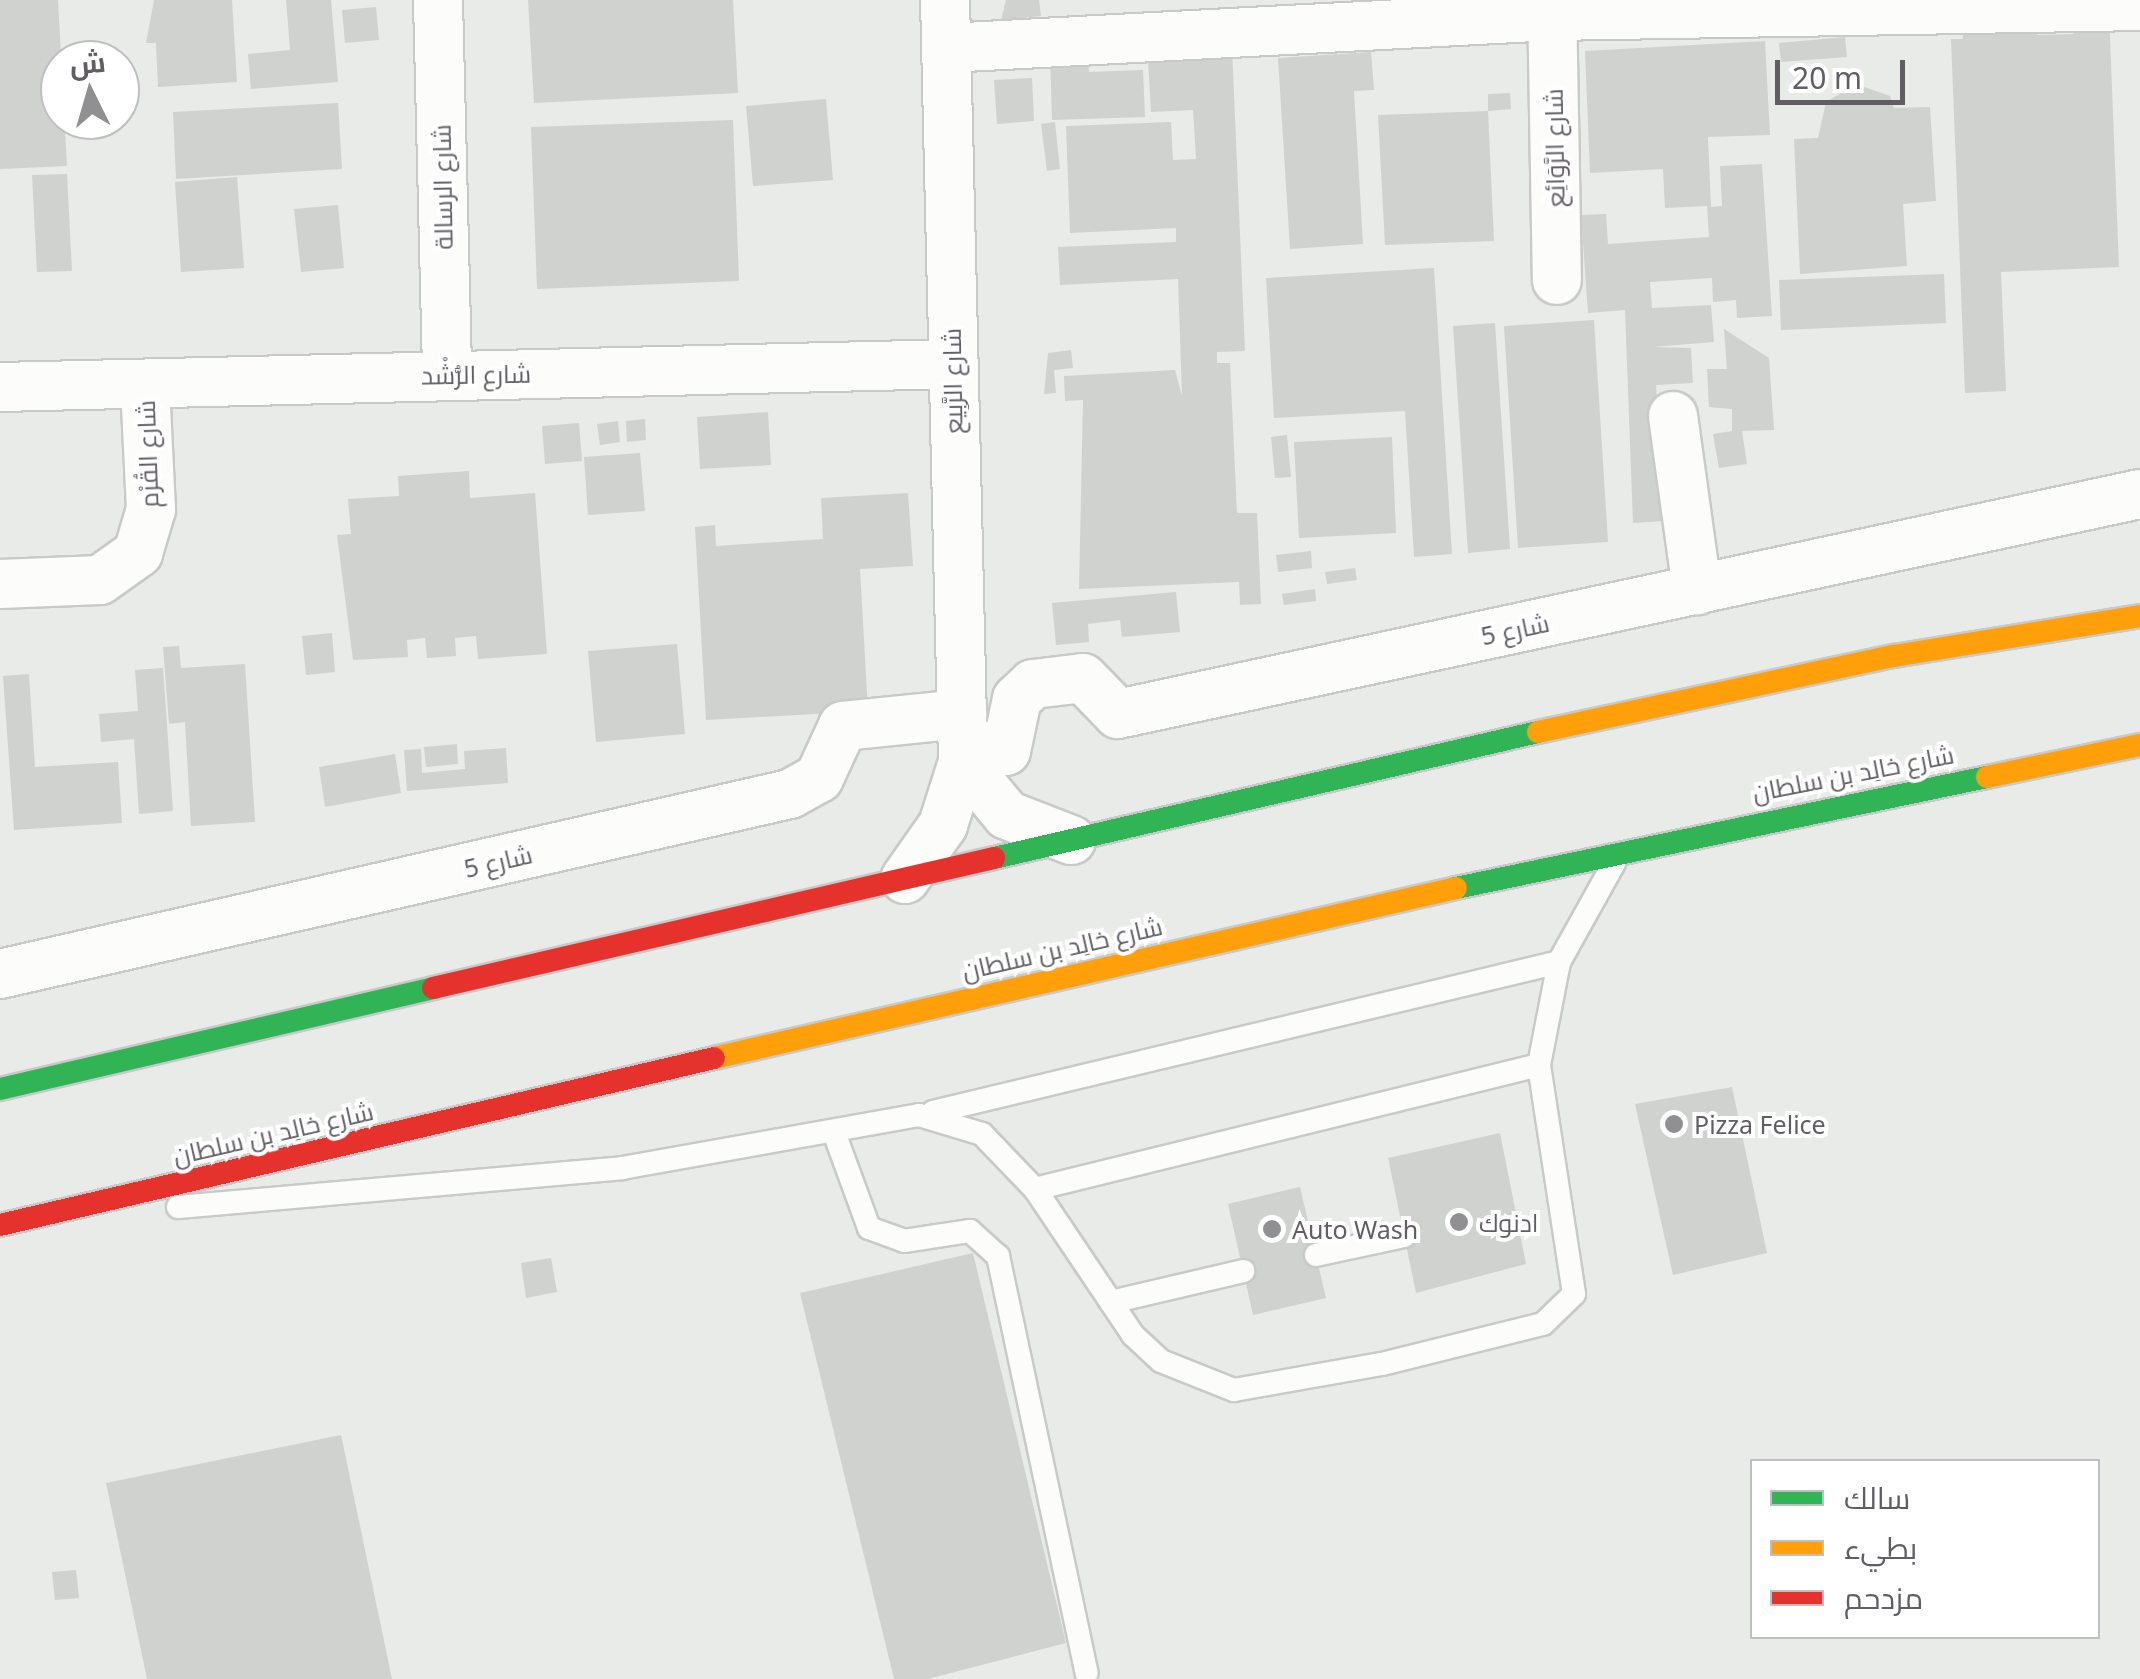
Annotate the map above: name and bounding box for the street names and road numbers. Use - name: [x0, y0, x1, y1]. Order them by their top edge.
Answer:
- street label: شارع الرَّوَائِع: [1538, 88, 1570, 208]
- street label: شارع الرسالة: [426, 124, 458, 250]
- street label: شارع الرَّبِيع: [936, 328, 968, 434]
- street label: شارع الرُّشْد: [421, 358, 531, 390]
- street label: شارع القُرْم: [130, 400, 164, 508]
- street label: شارع 5: [1478, 607, 1552, 651]
- street label: شارع خالِد بن سلطان: [1750, 739, 1956, 807]
- street label: شارع 5: [461, 839, 535, 883]
- street label: شارع خالِد بن سلطان: [959, 910, 1165, 986]
- street label: شارع خالِد بن سلطان: [170, 1095, 376, 1171]

